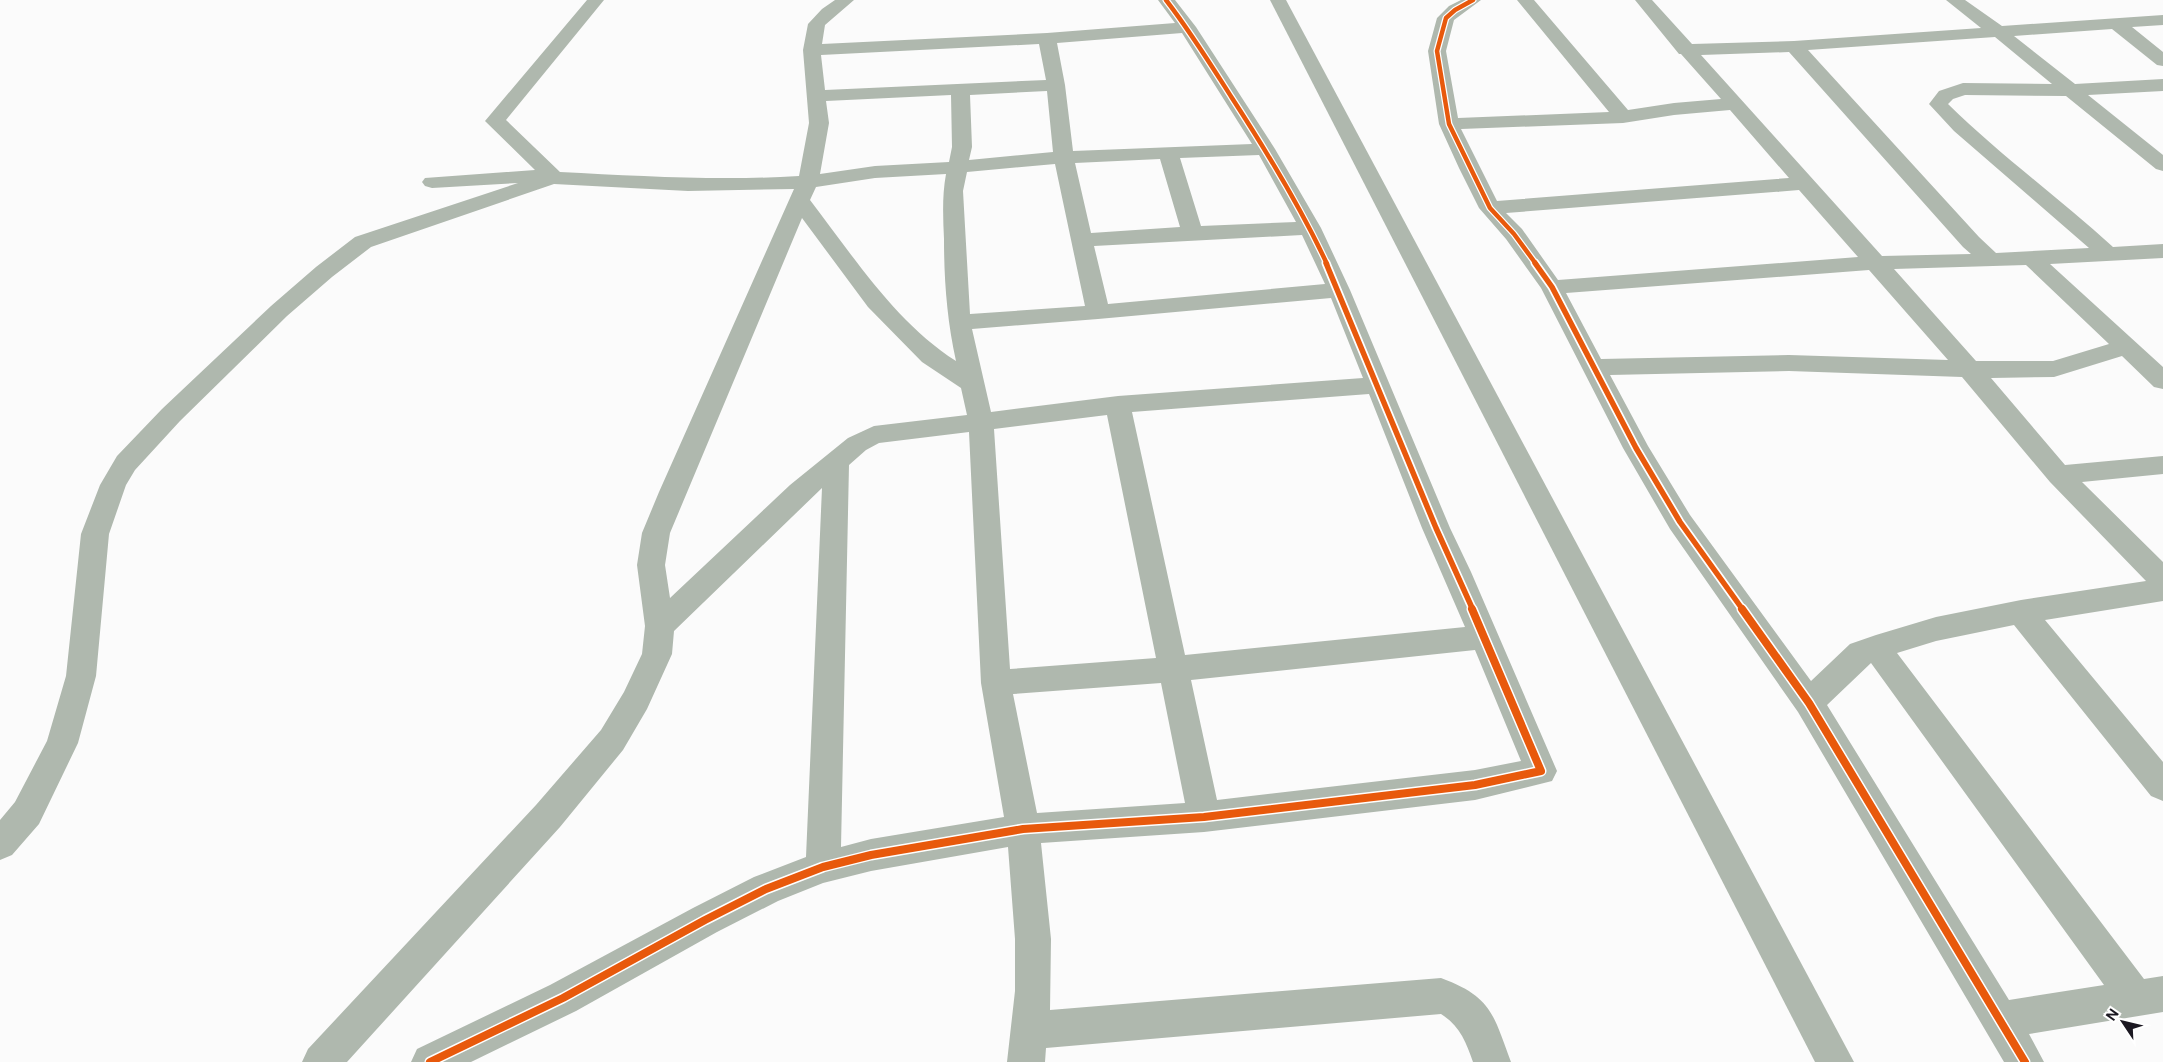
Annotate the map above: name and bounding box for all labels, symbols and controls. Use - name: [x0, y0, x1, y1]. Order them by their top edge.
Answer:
- north arrow: [2098, 997, 2148, 1047]
- text: N: [2103, 1005, 2122, 1024]

